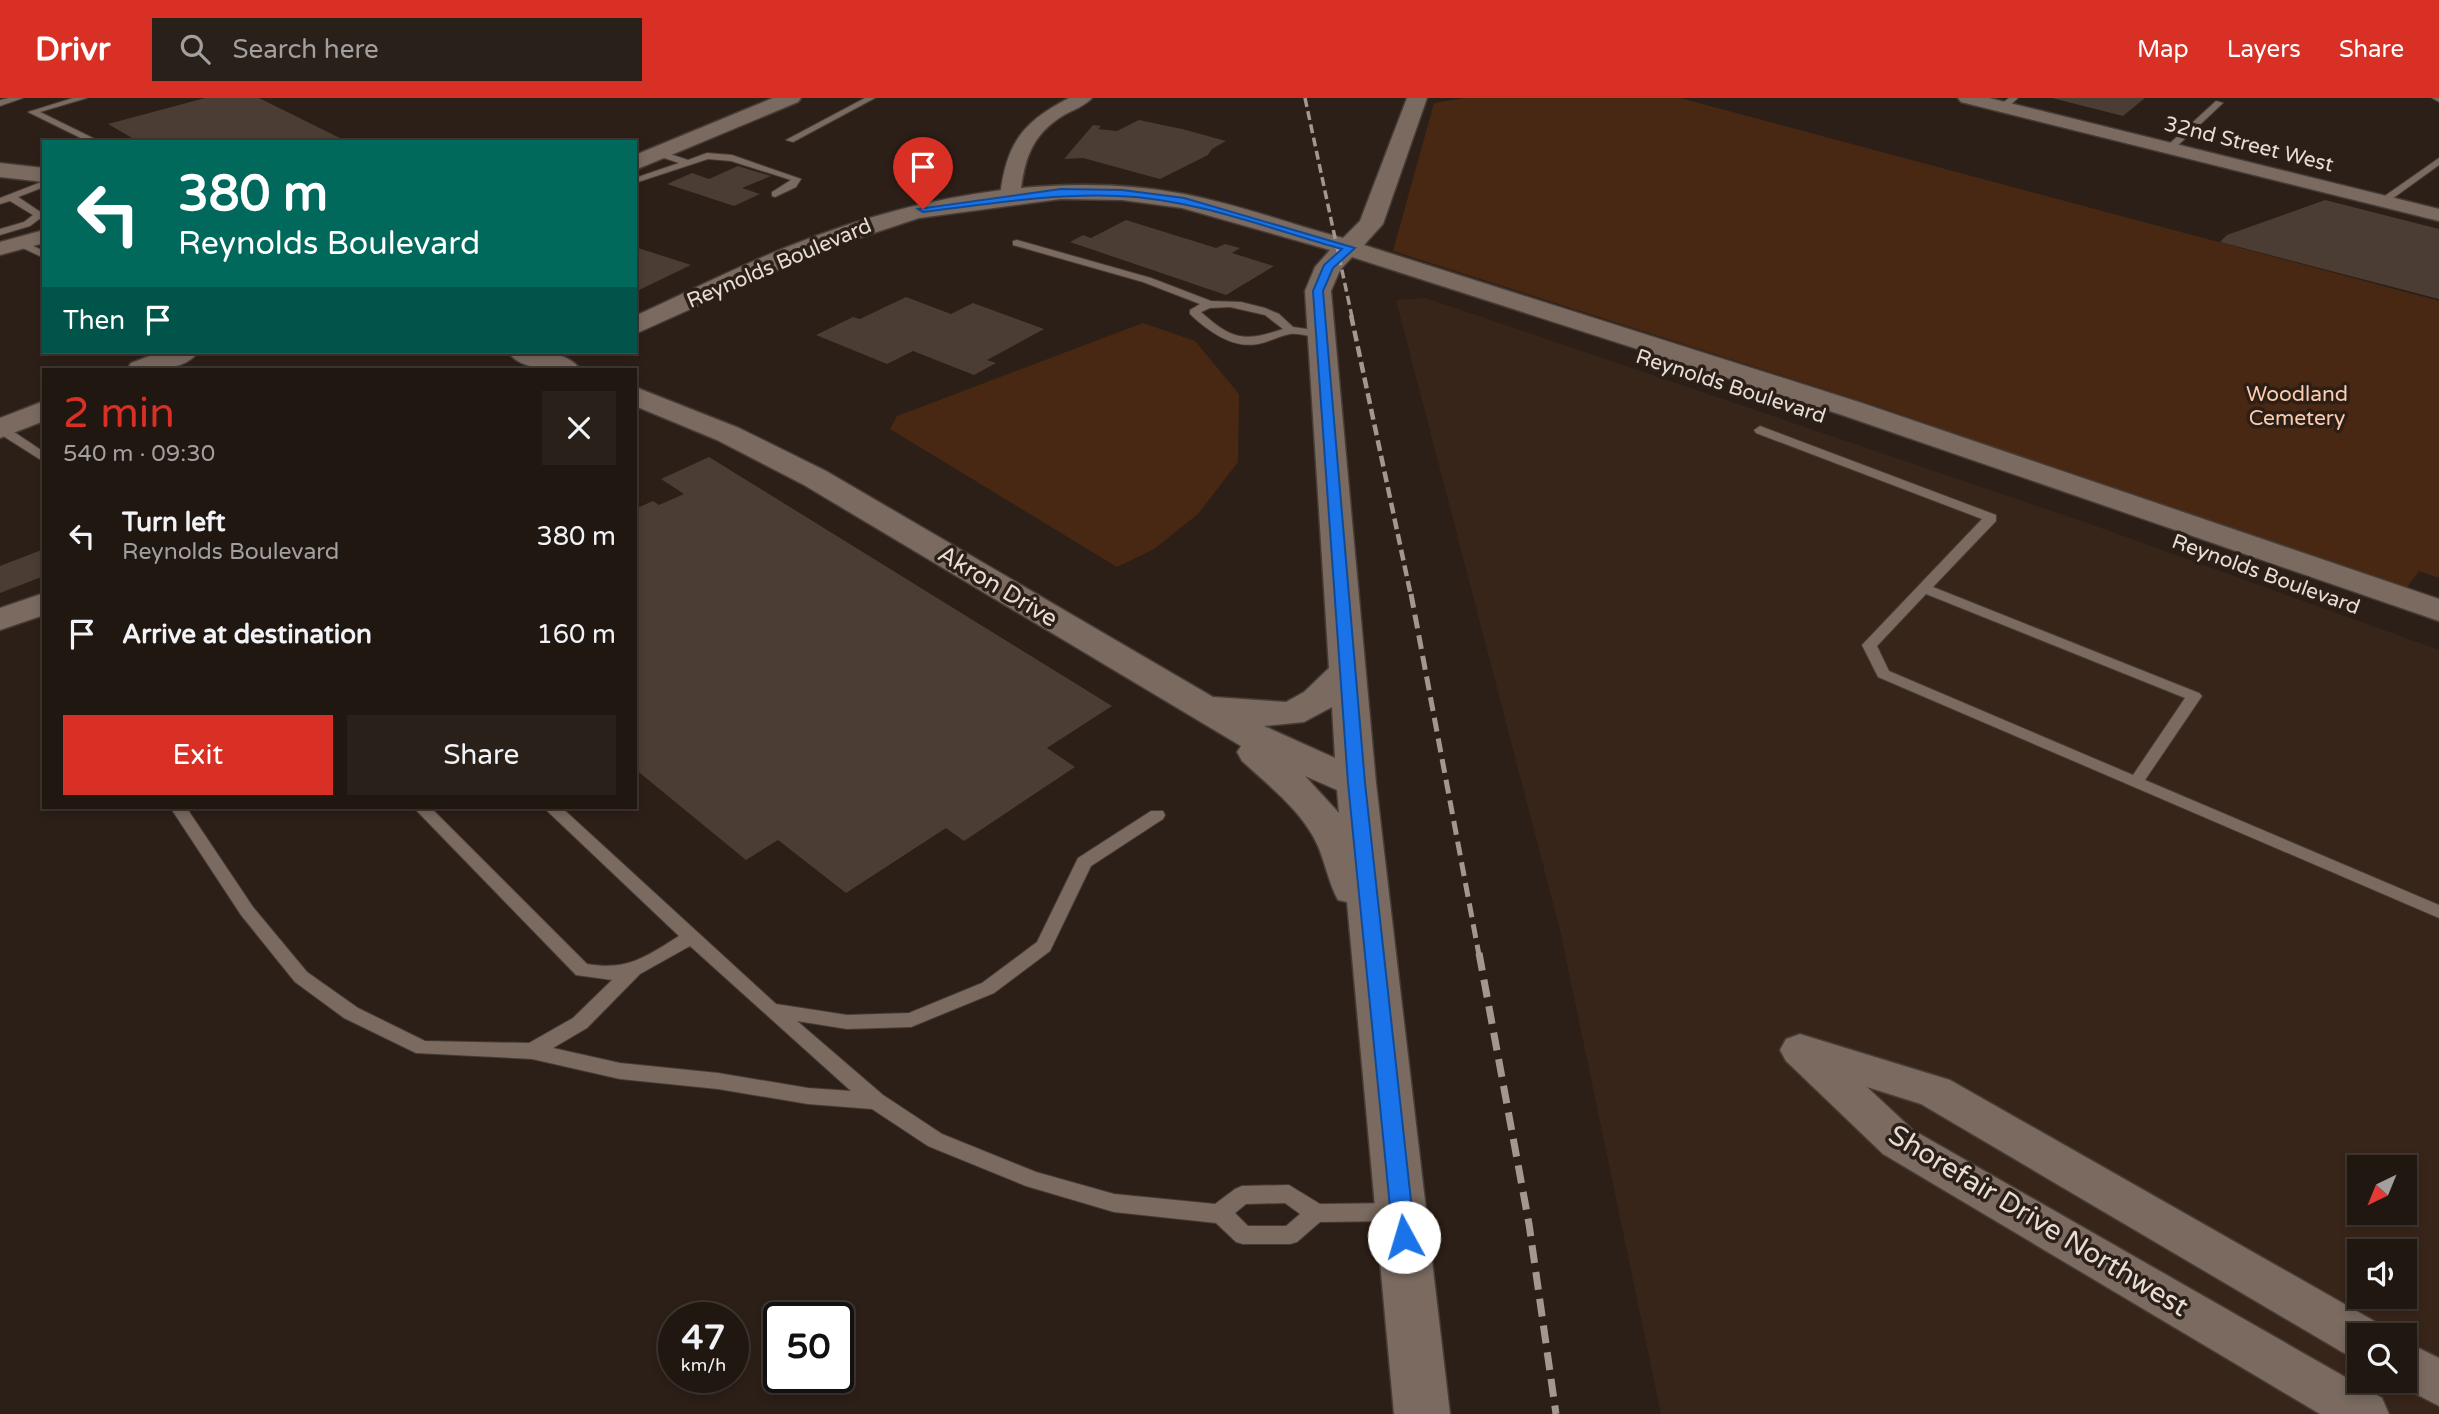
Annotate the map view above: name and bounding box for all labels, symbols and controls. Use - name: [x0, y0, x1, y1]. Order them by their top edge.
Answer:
- search box: [152, 18, 642, 81]
- text: Drivr: [35, 30, 110, 69]
- icon: search: [176, 30, 214, 68]
- text: Search here: [232, 34, 379, 65]
- text: Map: [2137, 35, 2189, 64]
- text: Layers: [2227, 35, 2301, 64]
- text: Share: [2339, 35, 2404, 64]
- street label: 32nd Street West: [2162, 111, 2336, 178]
- pin: [893, 137, 953, 209]
- icon: arrive: [904, 148, 942, 186]
- text: 380 m: [178, 165, 328, 224]
- icon: left: [63, 168, 154, 259]
- street label: Reynolds Boulevard: [683, 213, 875, 314]
- text: Reynolds Boulevard: [178, 225, 480, 263]
- icon: arrive: [139, 301, 177, 339]
- text: Then: [63, 305, 125, 336]
- street label: Reynolds Boulevard: [1633, 344, 1829, 429]
- park label: Woodland Cemetery: [2246, 382, 2348, 431]
- text: 2 min: [63, 388, 175, 439]
- button: close: [542, 391, 616, 465]
- text: 540 m · 09:30: [63, 440, 215, 468]
- text: Turn left: [122, 507, 225, 538]
- icon: left: [63, 517, 101, 555]
- text: 380 m: [536, 521, 616, 552]
- street label: Reynolds Boulevard: [2168, 529, 2363, 620]
- text: Reynolds Boulevard: [122, 538, 339, 566]
- street label: Akron Drive: [933, 539, 1063, 633]
- icon: arrive: [63, 615, 101, 653]
- text: Arrive at destination: [122, 619, 372, 650]
- text: 160 m: [536, 619, 616, 650]
- button: Exit: [63, 715, 333, 795]
- button: Share: [347, 715, 616, 795]
- street label: Shorefair Drive Northwest: [1882, 1118, 2195, 1324]
- north arrow: [2347, 1155, 2417, 1225]
- map controls: [2347, 1155, 2417, 1393]
- position arrow: [1367, 1200, 1441, 1274]
- button: sound: [2347, 1239, 2417, 1309]
- speed limit sign: 50: [763, 1302, 854, 1393]
- text: 47: [682, 1317, 725, 1359]
- button: search: [2347, 1323, 2417, 1393]
- text: km/h: [681, 1354, 726, 1376]

